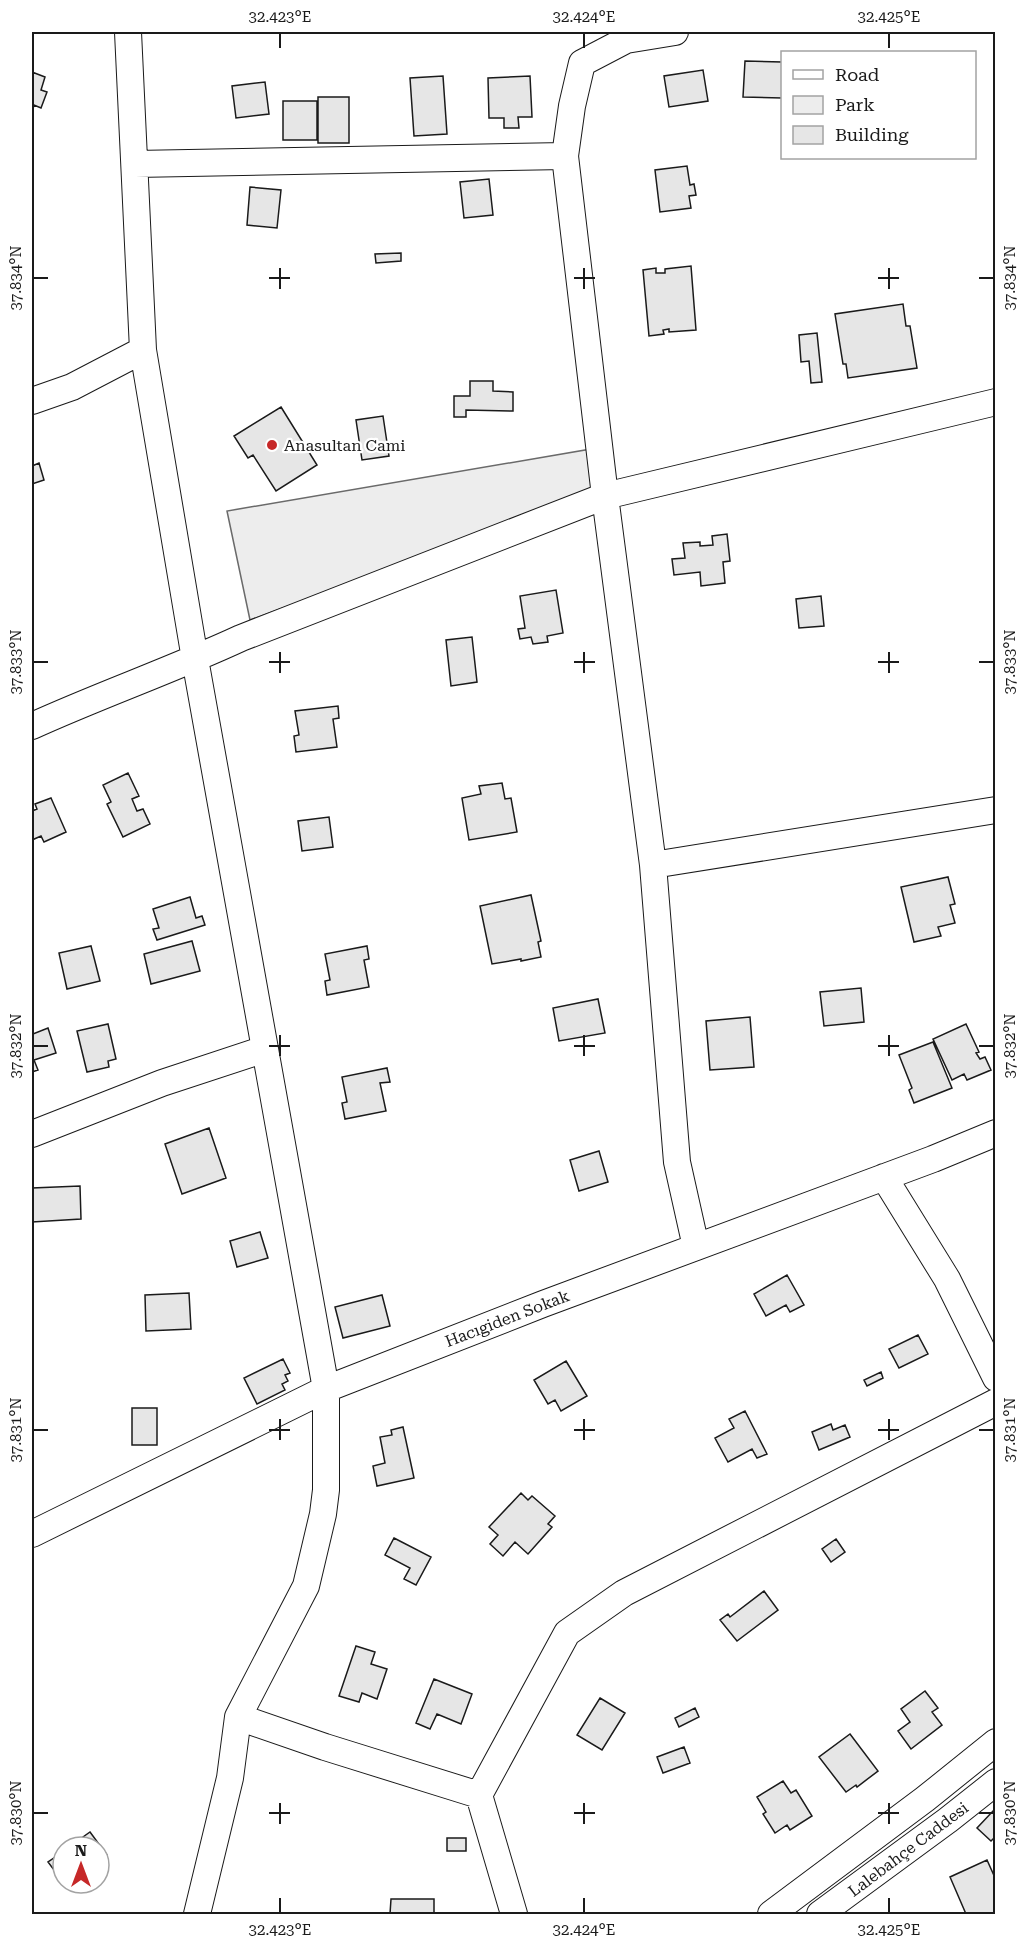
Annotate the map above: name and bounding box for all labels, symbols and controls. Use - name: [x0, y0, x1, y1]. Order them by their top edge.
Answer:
- text: 32.423°E: [249, 8, 311, 26]
- text: 32.424°E: [553, 8, 615, 26]
- text: 32.425°E: [858, 8, 920, 26]
- legend: [781, 51, 976, 159]
- text: Road: [835, 64, 880, 85]
- text: Park: [835, 94, 875, 115]
- text: Building: [835, 124, 909, 145]
- text: 37.834°N: [7, 245, 25, 311]
- text: 37.834°N: [1001, 245, 1019, 311]
- place label: Anasultan Cami: [284, 436, 405, 455]
- marker: Anasultan Cami: [265, 438, 279, 452]
- text: 37.833°N: [7, 629, 25, 695]
- text: 37.833°N: [1001, 629, 1019, 695]
- text: 37.832°N: [7, 1013, 25, 1079]
- text: 37.832°N: [1001, 1013, 1019, 1079]
- street label: Hacıgiden Sokak: [442, 1286, 572, 1351]
- text: 37.831°N: [7, 1397, 25, 1463]
- text: 37.831°N: [1001, 1397, 1019, 1463]
- text: 37.830°N: [7, 1780, 25, 1846]
- text: 37.830°N: [1001, 1780, 1019, 1846]
- street label: Lalebahçe Caddesi: [845, 1798, 972, 1901]
- north arrow: [51, 1835, 111, 1895]
- text: N: [75, 1841, 87, 1860]
- text: 32.423°E: [249, 1921, 311, 1939]
- text: 32.424°E: [553, 1921, 615, 1939]
- text: 32.425°E: [858, 1921, 920, 1939]

